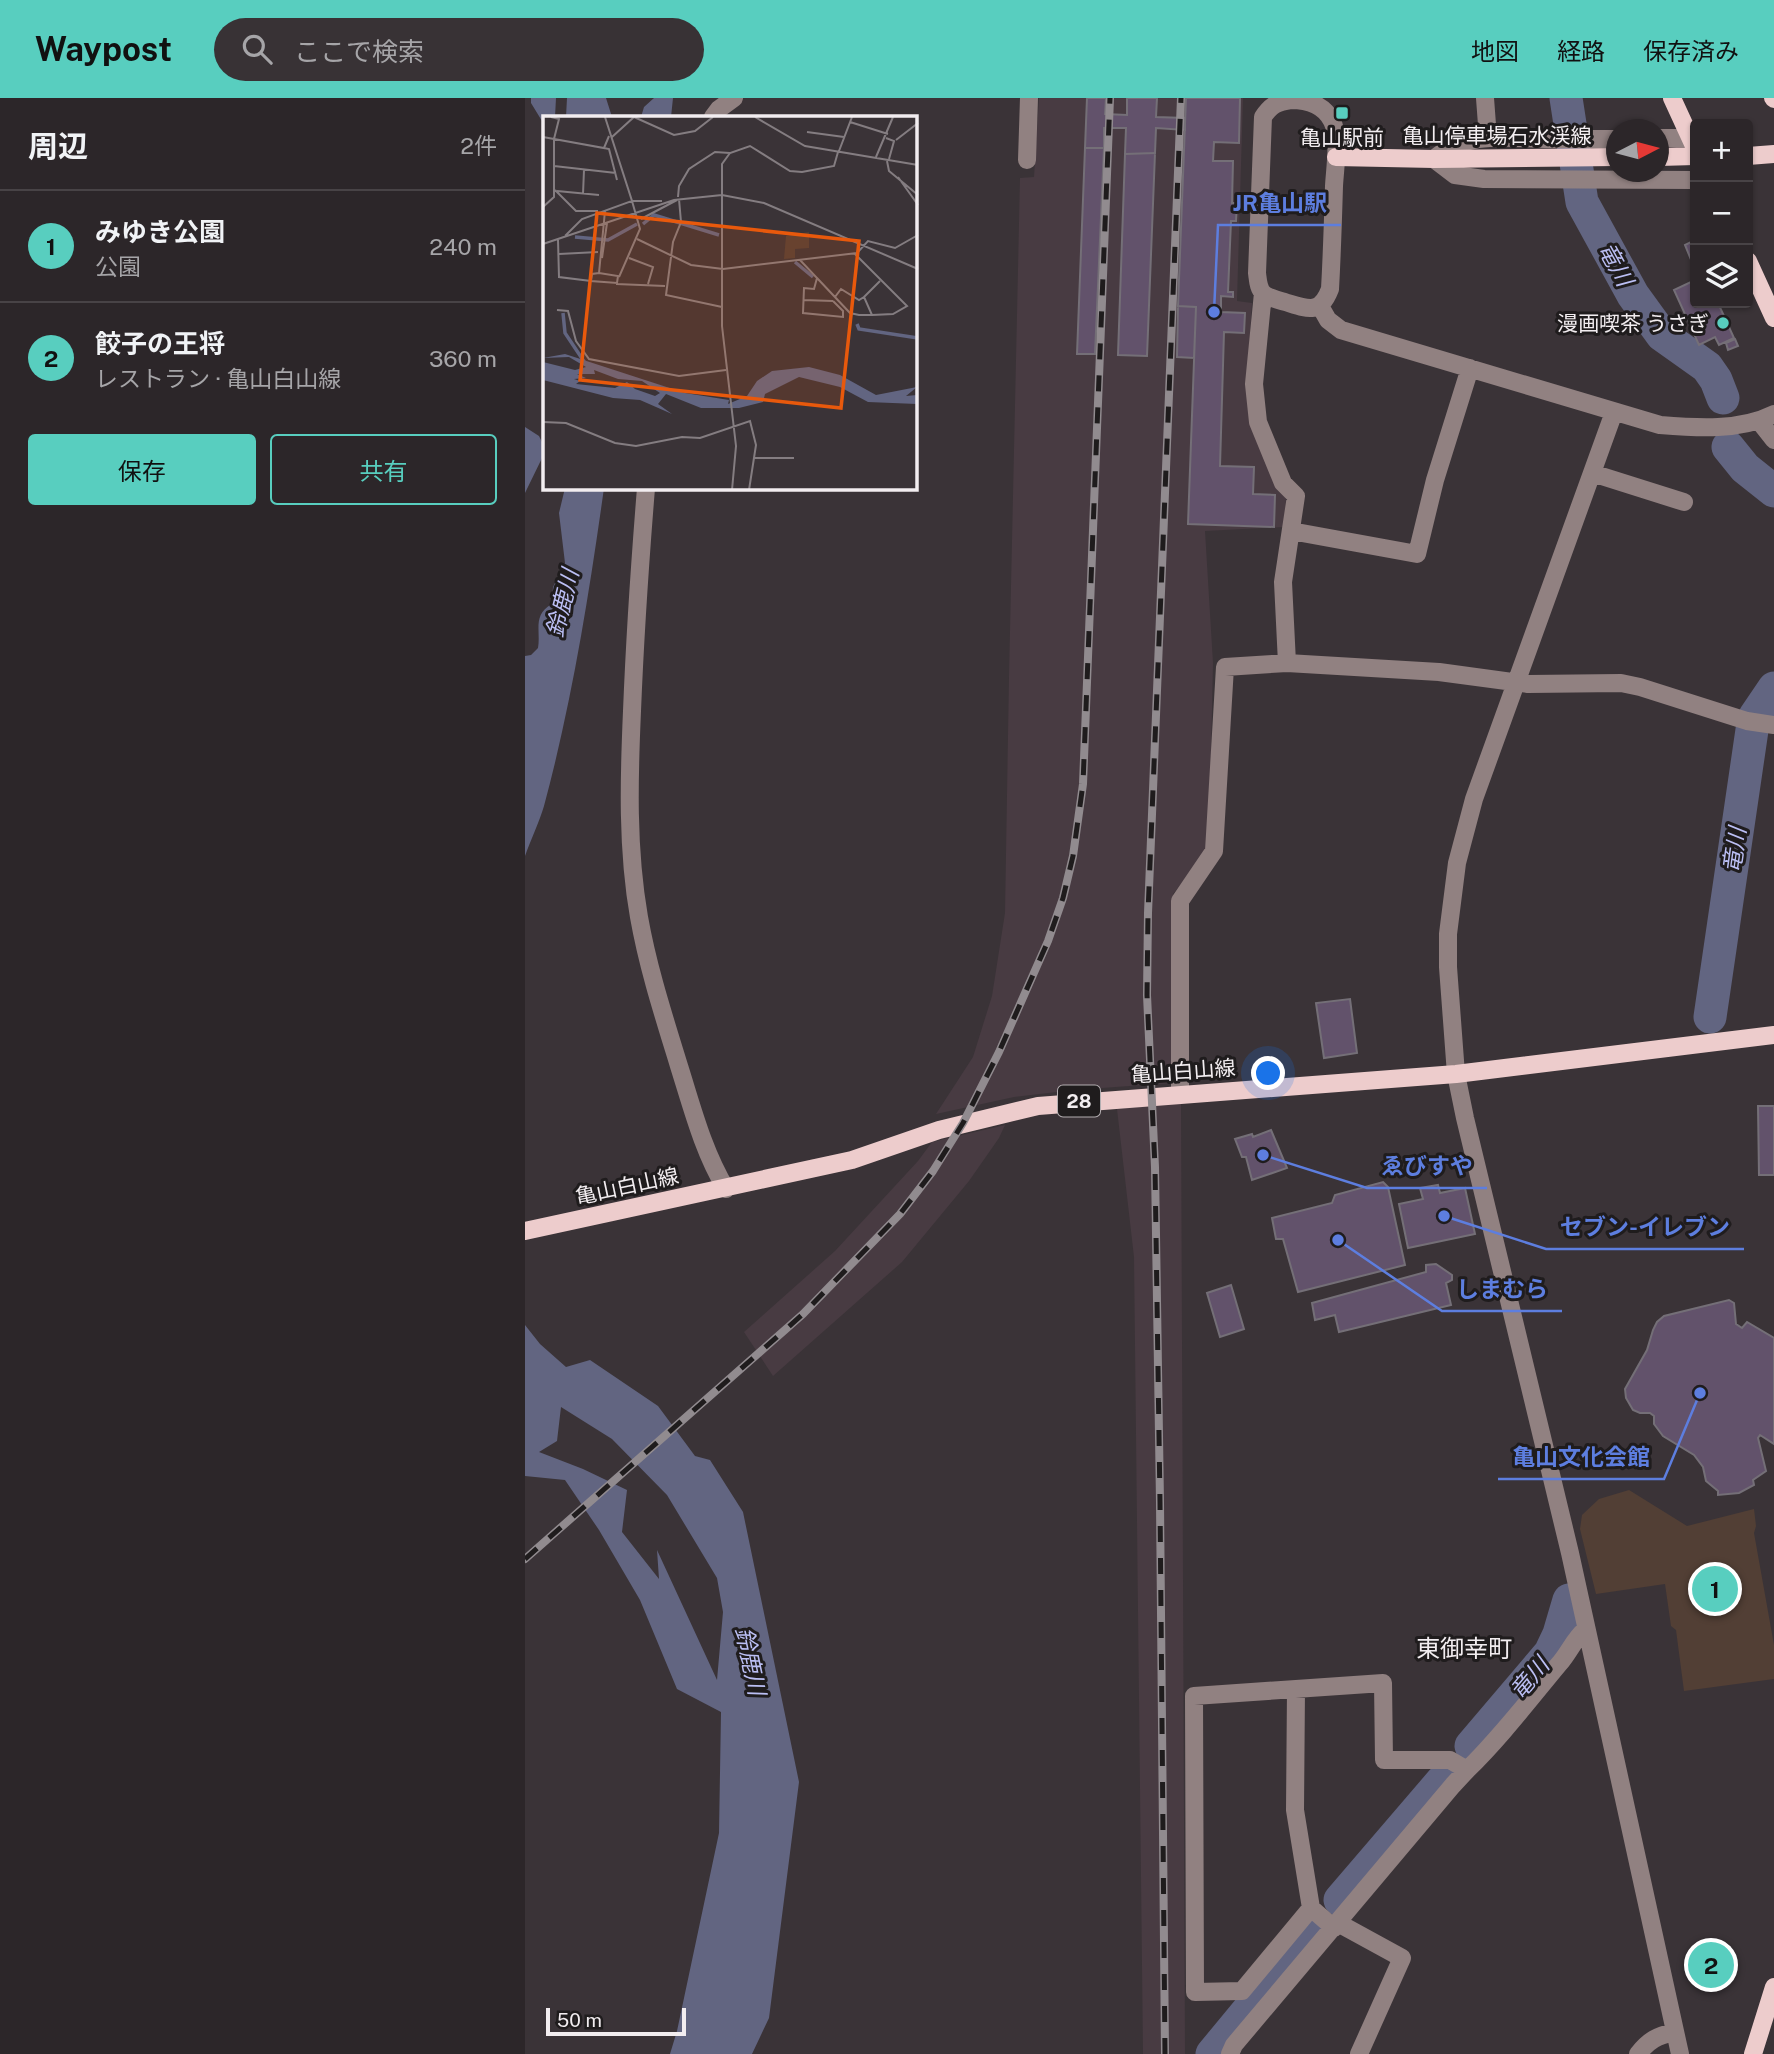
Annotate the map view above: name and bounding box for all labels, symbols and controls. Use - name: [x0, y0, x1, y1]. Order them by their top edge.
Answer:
- search box: [214, 18, 704, 81]
- text: Waypost: [35, 30, 172, 68]
- icon: search: [238, 30, 276, 68]
- text: ここで検索: [294, 36, 424, 67]
- text: 地図: [1471, 37, 1519, 65]
- text: 経路: [1557, 37, 1605, 65]
- text: 保存済み: [1643, 37, 1739, 65]
- marker: 亀山駅前: [1334, 105, 1350, 121]
- inset map: [543, 116, 917, 490]
- north arrow: [1606, 119, 1669, 182]
- map controls: [1690, 119, 1753, 308]
- button: +: [1690, 119, 1753, 182]
- street label: 亀山停車場石水渓線: [1403, 123, 1592, 148]
- place label: 亀山駅前: [1300, 125, 1384, 150]
- text: 周辺: [28, 128, 88, 164]
- text: 2件: [460, 132, 497, 159]
- callout: JR亀山駅: [1218, 181, 1341, 225]
- button: −: [1690, 182, 1753, 245]
- text: JR亀山駅: [1233, 189, 1327, 216]
- text: みゆき公園: [95, 216, 225, 247]
- text: 1: [46, 233, 56, 260]
- text: 240 m: [429, 233, 497, 260]
- water label: 竜川: [1593, 237, 1640, 293]
- button: layers: [1690, 245, 1753, 308]
- text: 公園: [95, 253, 141, 280]
- place label: 漫画喫茶 うさぎ: [1557, 311, 1709, 336]
- marker: 漫画喫茶 うさぎ: [1715, 315, 1731, 331]
- text: 餃子の王将: [95, 328, 225, 359]
- text: 2: [44, 345, 58, 372]
- text: 360 m: [429, 345, 497, 372]
- text: レストラン · 亀山白山線: [95, 365, 341, 392]
- button: 保存: [28, 434, 256, 505]
- button: 共有: [270, 434, 497, 505]
- water label: 鈴鹿川: [541, 563, 584, 640]
- water label: 竜川: [1717, 822, 1751, 875]
- street label: 亀山白山線: [1130, 1055, 1236, 1087]
- your location: [1251, 1056, 1285, 1090]
- road number: 28: [1058, 1085, 1100, 1116]
- callout: ゑびすや: [1367, 1144, 1487, 1188]
- text: ゑびすや: [1381, 1152, 1473, 1179]
- street label: 亀山白山線: [573, 1163, 681, 1209]
- callout: セブン-イレブン: [1546, 1205, 1744, 1249]
- text: セブン-イレブン: [1560, 1213, 1730, 1240]
- callout: しまむら: [1442, 1267, 1562, 1311]
- text: しまむら: [1456, 1275, 1548, 1302]
- callout: 亀山文化会館: [1498, 1435, 1664, 1479]
- text: 亀山文化会館: [1512, 1443, 1650, 1470]
- pin: 1: [1692, 1563, 1738, 1615]
- water label: 鈴鹿川: [731, 1624, 772, 1700]
- district label: 東御幸町: [1416, 1634, 1512, 1662]
- water label: 竜川: [1504, 1649, 1556, 1704]
- pin: 2: [1688, 1939, 1734, 1991]
- scale bar: [546, 2005, 686, 2037]
- text: 50 m: [557, 2009, 602, 2031]

